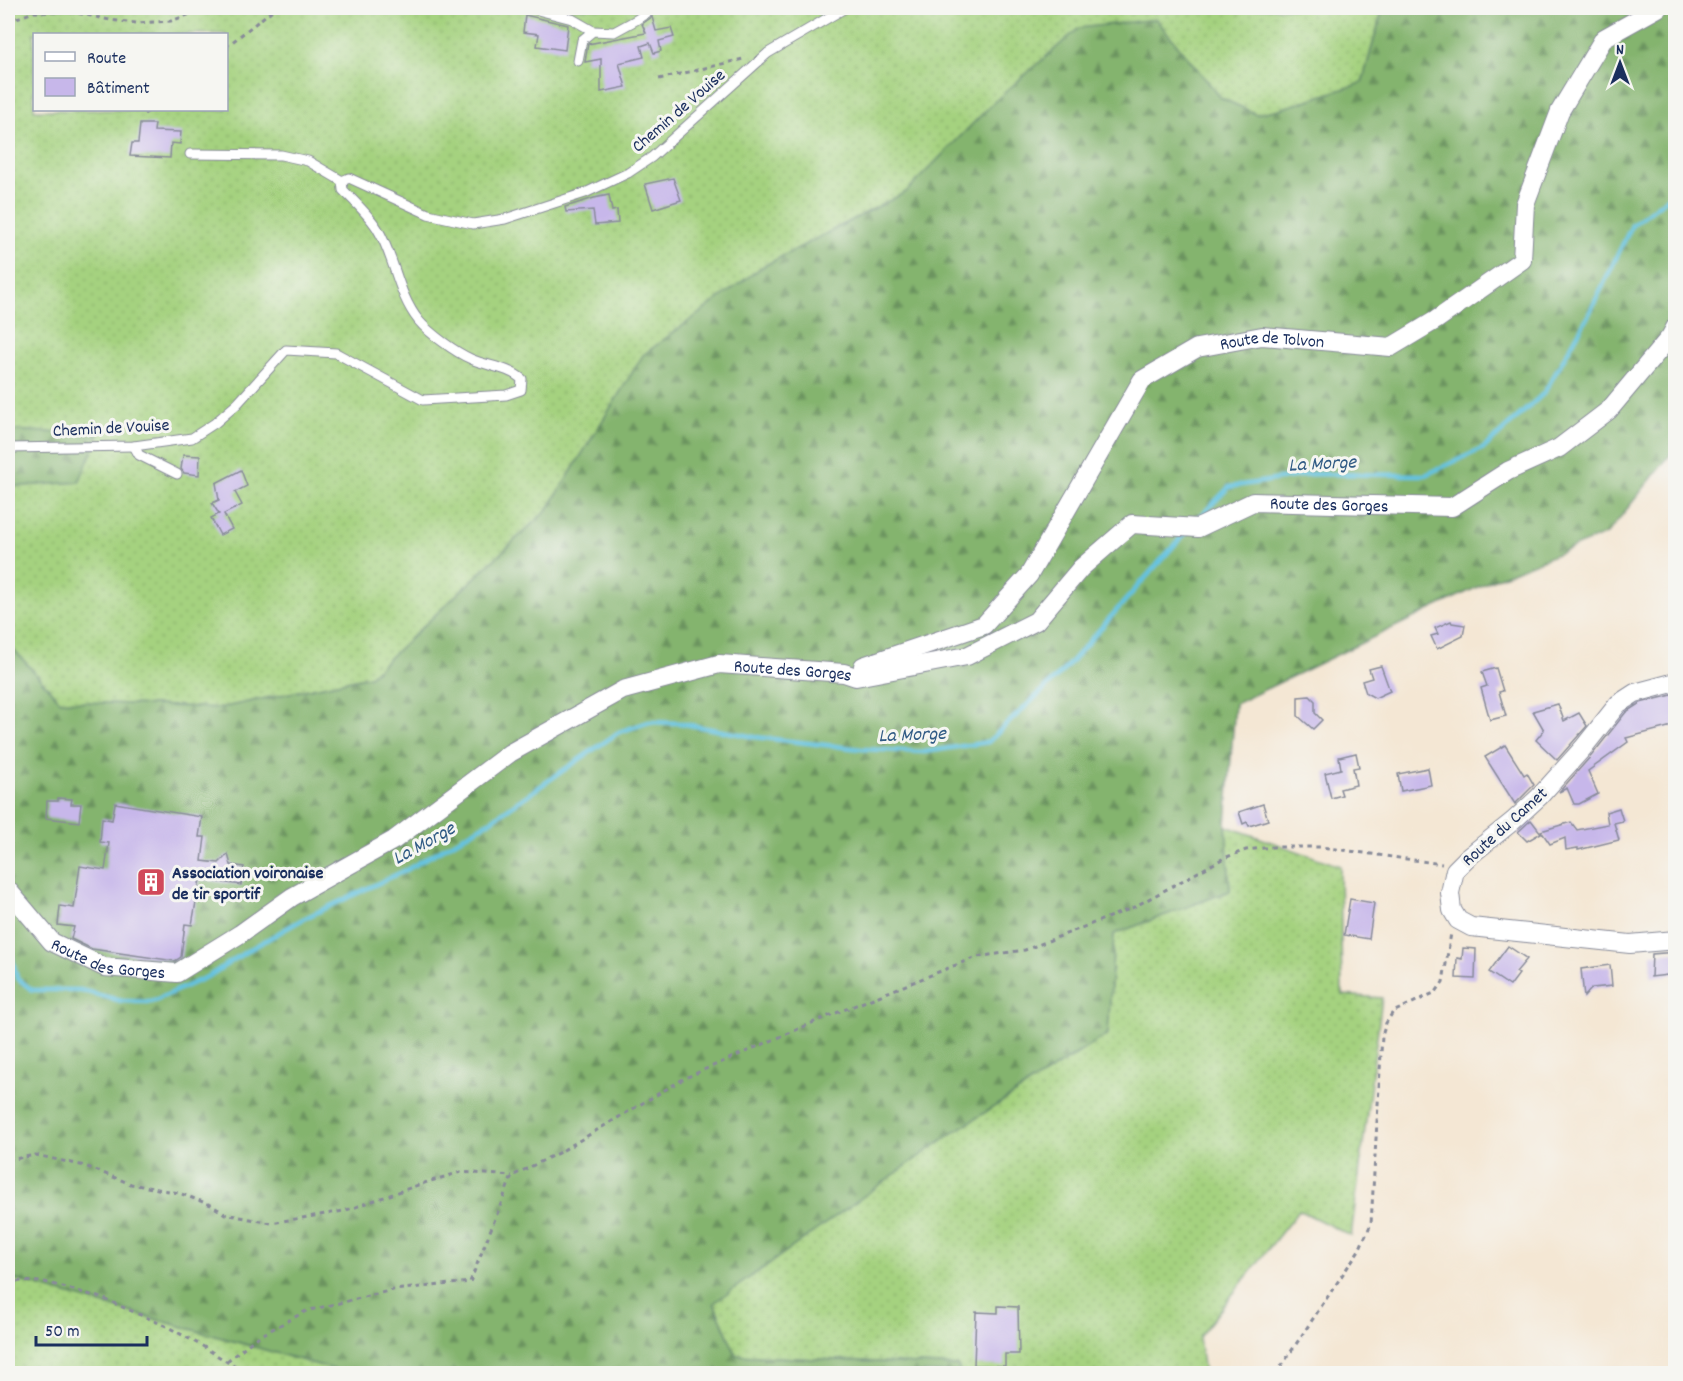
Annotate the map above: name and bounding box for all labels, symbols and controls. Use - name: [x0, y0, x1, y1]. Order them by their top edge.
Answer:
- legend: [33, 33, 228, 111]
- north arrow: [1590, 33, 1650, 93]
- text: N: [1616, 39, 1624, 62]
- text: Route: [87, 47, 126, 72]
- street label: Chemin de Vouise: [627, 64, 732, 160]
- text: Bâtiment: [87, 77, 150, 102]
- street label: Route de Tolvon: [1218, 326, 1325, 359]
- street label: Chemin de Vouise: [52, 414, 170, 445]
- water label: La Morge: [1288, 449, 1358, 481]
- street label: Route des Gorges: [1270, 492, 1389, 520]
- street label: Route des Gorges: [733, 655, 855, 690]
- water label: La Morge: [878, 721, 948, 751]
- street label: Route du Camet: [1457, 782, 1554, 873]
- water label: La Morge: [388, 815, 462, 873]
- place label: Association voironaise de tir sportif: [172, 862, 323, 908]
- building icon: Association voironaise de tir sportif: [135, 866, 167, 898]
- street label: Route des Gorges: [46, 933, 166, 987]
- scale bar: [36, 1309, 147, 1347]
- text: 50 m: [45, 1320, 80, 1345]

